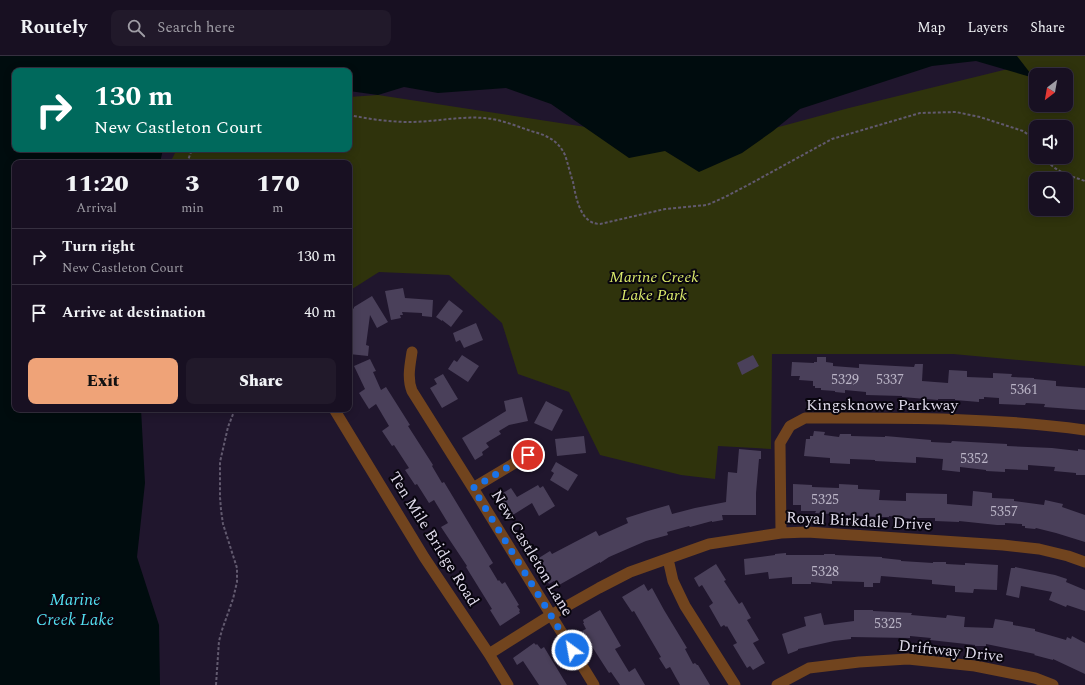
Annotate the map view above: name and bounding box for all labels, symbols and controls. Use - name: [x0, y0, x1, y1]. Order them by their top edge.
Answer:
- search box: [111, 10, 391, 46]
- text: Routely: [20, 13, 87, 42]
- text: Search here: [157, 16, 235, 39]
- icon: search: [125, 17, 147, 39]
- text: Map: [917, 17, 946, 38]
- text: Layers: [968, 17, 1008, 38]
- text: Share: [1030, 17, 1065, 38]
- north arrow: [1029, 68, 1073, 112]
- map controls: [1029, 68, 1073, 216]
- text: 130 m: [94, 75, 173, 118]
- icon: right: [28, 84, 80, 136]
- text: New Castleton Court: [94, 114, 262, 141]
- button: sound: [1029, 120, 1073, 164]
- text: 11:20: [64, 166, 129, 202]
- text: 3: [185, 166, 200, 202]
- text: 170: [256, 166, 300, 202]
- button: search: [1029, 172, 1073, 216]
- text: Arrival: [76, 198, 117, 218]
- text: min: [181, 198, 204, 218]
- text: m: [272, 198, 284, 218]
- text: Turn right: [62, 235, 135, 258]
- text: 130 m: [297, 245, 336, 268]
- icon: right: [28, 246, 50, 268]
- text: New Castleton Court: [62, 258, 184, 278]
- park label: Marine Creek Lake Park: [609, 265, 699, 307]
- text: Arrive at destination: [62, 301, 206, 324]
- text: 40 m: [304, 301, 336, 324]
- icon: arrive: [28, 302, 50, 324]
- button: Exit: [28, 358, 178, 404]
- button: Share: [186, 358, 336, 404]
- house number: 5329: [831, 369, 859, 390]
- house number: 5337: [876, 369, 904, 390]
- house number: 5361: [1010, 379, 1038, 400]
- street label: Kingsknowe Parkway: [806, 393, 959, 417]
- pin: [511, 438, 545, 472]
- icon: arrive: [517, 444, 539, 466]
- house number: 5352: [960, 448, 988, 469]
- street label: Ten Mile Bridge Road: [383, 467, 485, 611]
- street label: New Castleton Lane: [485, 485, 579, 621]
- house number: 5325: [811, 489, 839, 510]
- house number: 5357: [990, 501, 1018, 522]
- street label: Royal Birkdale Drive: [785, 505, 933, 537]
- house number: 5328: [811, 561, 839, 582]
- water label: Marine Creek Lake: [36, 587, 114, 633]
- house number: 5325: [874, 613, 902, 634]
- position arrow: [551, 629, 593, 671]
- street label: Driftway Drive: [897, 634, 1005, 668]

